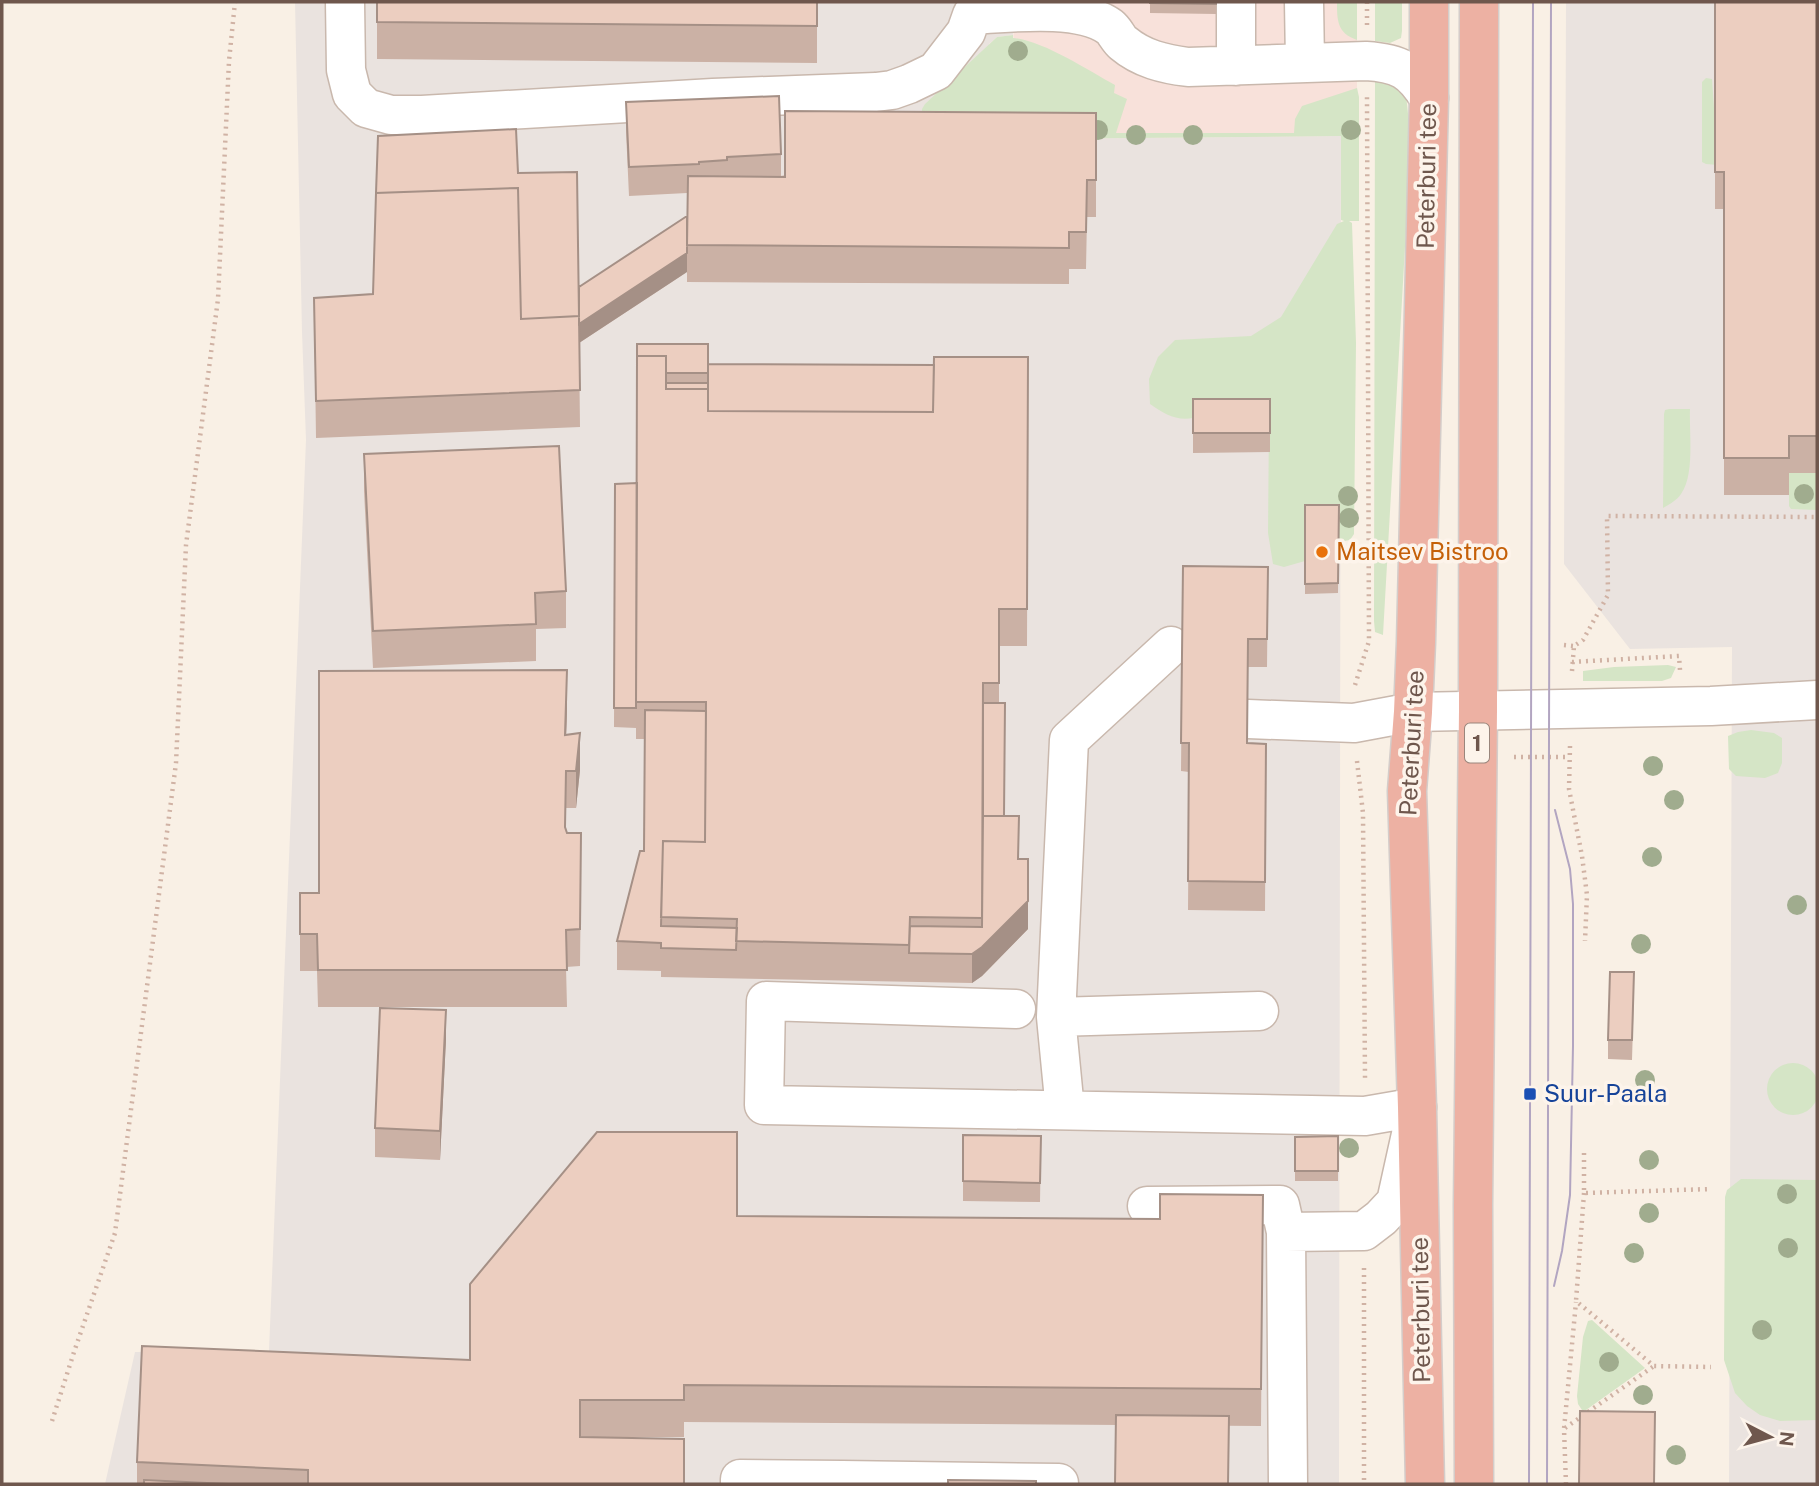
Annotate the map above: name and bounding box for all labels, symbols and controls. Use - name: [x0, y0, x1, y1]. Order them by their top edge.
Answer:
- street label: Peterburi tee: [1411, 103, 1441, 249]
- place label: Maitsev Bistroo: [1336, 537, 1509, 565]
- marker: Maitsev Bistroo: [1314, 544, 1330, 560]
- street label: Peterburi tee: [1393, 669, 1429, 817]
- road number: 1: [1465, 723, 1489, 762]
- place label: Suur-Paala: [1544, 1079, 1667, 1107]
- marker: Suur-Paala: [1522, 1086, 1538, 1102]
- street label: Peterburi tee: [1405, 1237, 1435, 1383]
- north arrow: [1735, 1402, 1805, 1472]
- text: N: [1775, 1430, 1799, 1447]

